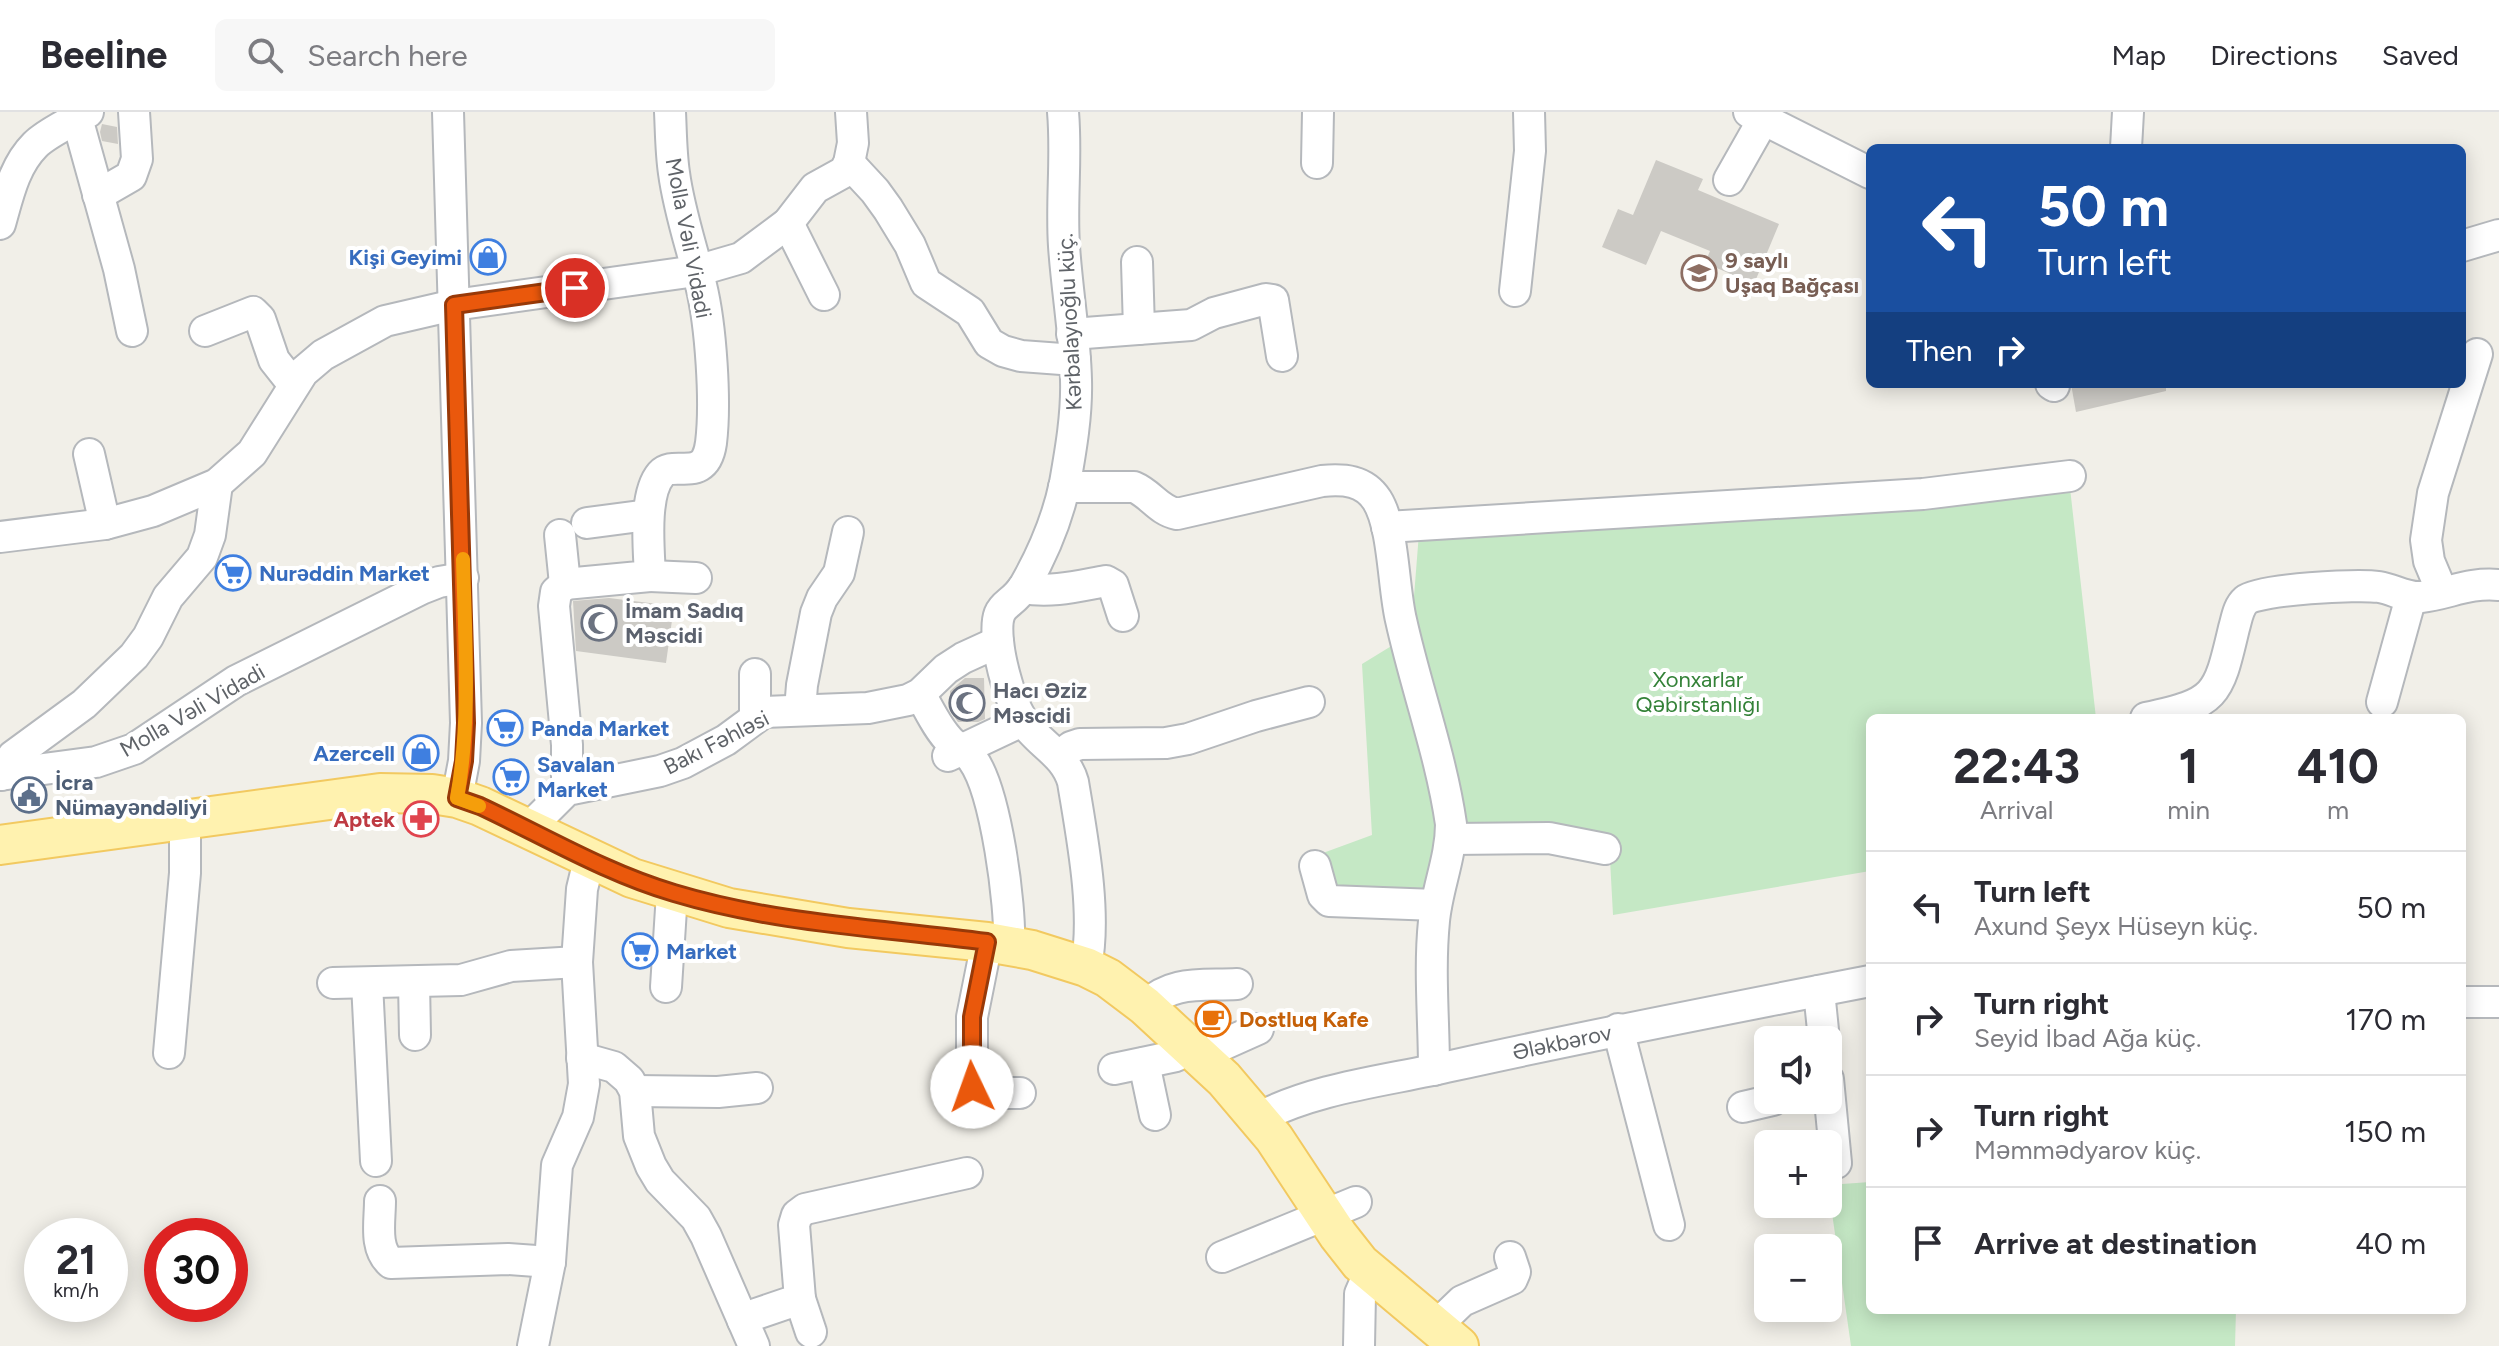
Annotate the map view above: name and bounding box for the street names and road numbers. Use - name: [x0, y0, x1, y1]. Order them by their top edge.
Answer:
- street label: Molla Vəli Vidadi: [660, 156, 717, 321]
- street label: Kərbalayıoğlu küç.: [1051, 233, 1088, 411]
- street label: Molla Vəli Vidadi: [115, 658, 270, 763]
- street label: Bakı Fəhləsi: [659, 704, 773, 781]
- street label: Ələkbərov: [1510, 1019, 1615, 1066]

